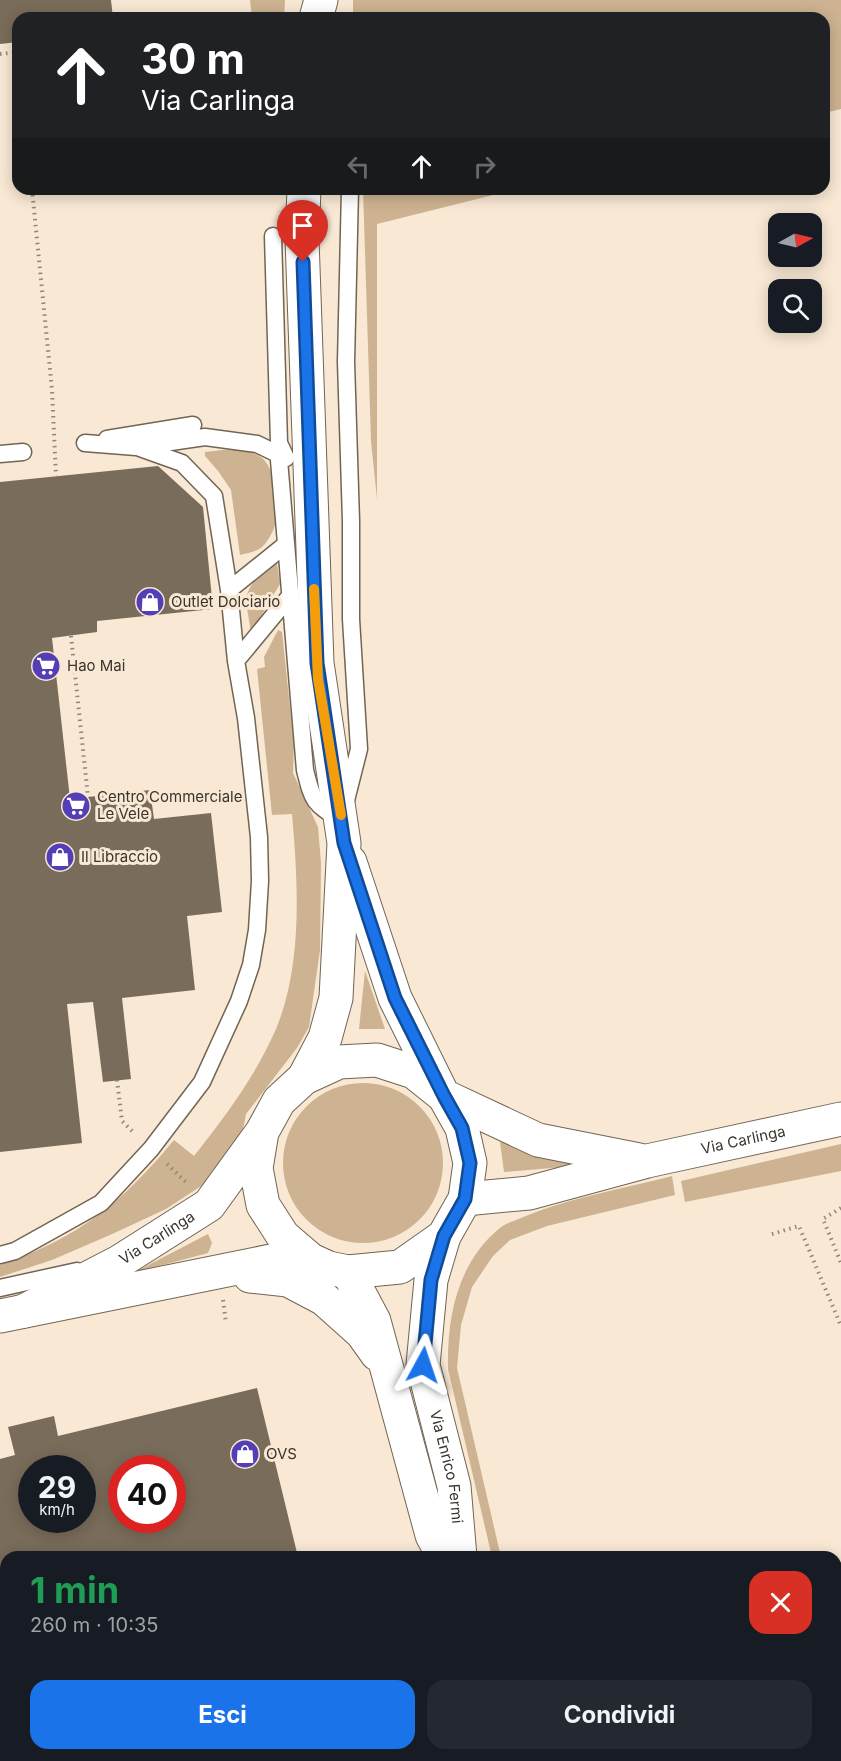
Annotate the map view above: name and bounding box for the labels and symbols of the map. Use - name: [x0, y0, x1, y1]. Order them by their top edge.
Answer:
- pin: [277, 200, 328, 262]
- north arrow: [768, 213, 822, 267]
- shop icon: Outlet Dolciario: [134, 586, 166, 618]
- place label: Outlet Dolciario: [171, 592, 280, 611]
- supermarket icon: Hao Mai: [30, 650, 62, 682]
- place label: Hao Mai: [67, 656, 125, 675]
- place label: Centro Commerciale Le Vele: [97, 787, 242, 823]
- supermarket icon: Centro Commerciale Le Vele: [60, 790, 92, 822]
- shop icon: Il Libraccio: [44, 841, 76, 873]
- place label: Il Libraccio: [81, 847, 158, 866]
- street label: Via Carlinga: [699, 1121, 787, 1158]
- street label: Via Carlinga: [116, 1206, 198, 1268]
- position arrow: [391, 1333, 455, 1397]
- street label: Via Enrico Fermi: [426, 1408, 467, 1524]
- shop icon: OVS: [229, 1438, 261, 1470]
- place label: OVS: [266, 1444, 297, 1463]
- speed limit sign: 40: [108, 1455, 186, 1533]

